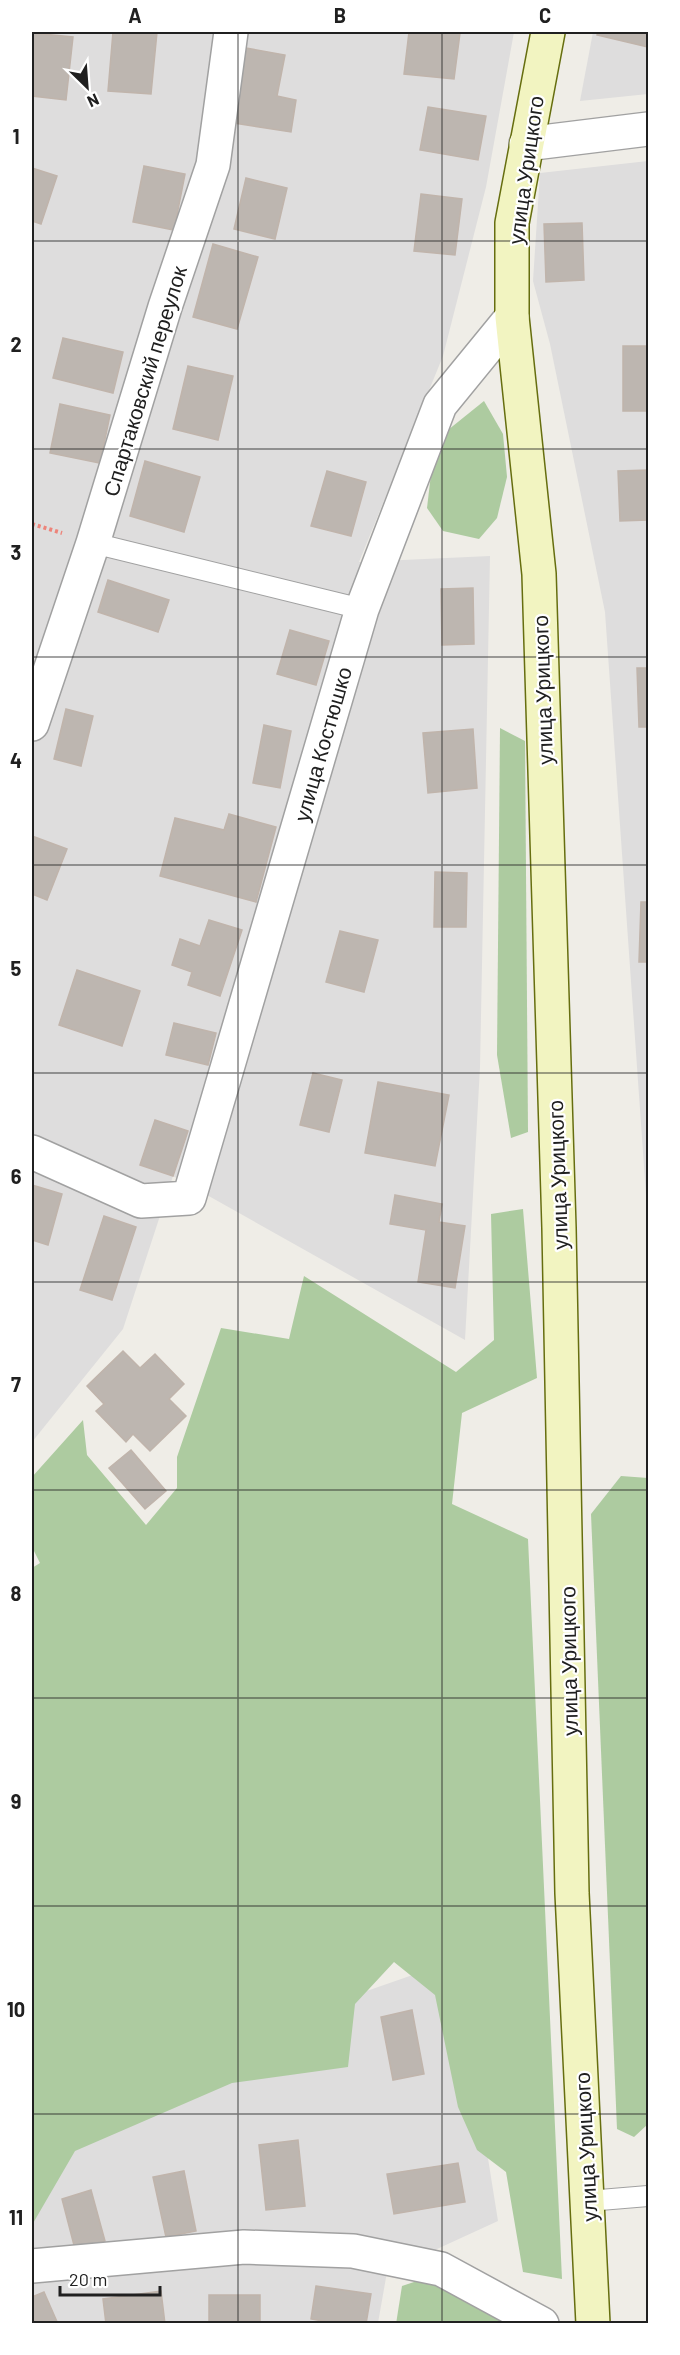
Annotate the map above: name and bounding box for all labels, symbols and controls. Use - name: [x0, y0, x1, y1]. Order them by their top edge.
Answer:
- text: A: [128, 3, 142, 27]
- text: B: [334, 3, 346, 27]
- text: C: [539, 3, 551, 27]
- north arrow: [57, 57, 117, 117]
- text: N: [85, 90, 102, 112]
- street label: улица Урицкого: [502, 94, 548, 246]
- text: 1: [12, 124, 20, 148]
- street label: Спартаковский переулок: [97, 262, 191, 499]
- text: 2: [10, 332, 22, 356]
- text: 3: [11, 540, 21, 564]
- street label: улица Урицкого: [527, 615, 557, 765]
- street label: улица Костюшко: [288, 664, 356, 824]
- text: 4: [10, 748, 22, 772]
- text: 5: [11, 956, 22, 980]
- street label: улица Урицкого: [542, 1100, 572, 1250]
- text: 6: [11, 1164, 22, 1188]
- text: 7: [11, 1372, 21, 1396]
- text: 8: [11, 1581, 22, 1605]
- street label: улица Урицкого: [554, 1586, 582, 1736]
- text: 9: [11, 1789, 21, 1813]
- text: 10: [7, 1997, 25, 2021]
- street label: улица Урицкого: [569, 2072, 601, 2222]
- text: 11: [9, 2205, 23, 2229]
- scale bar: [60, 2259, 160, 2297]
- text: 20 m: [69, 2268, 107, 2290]

